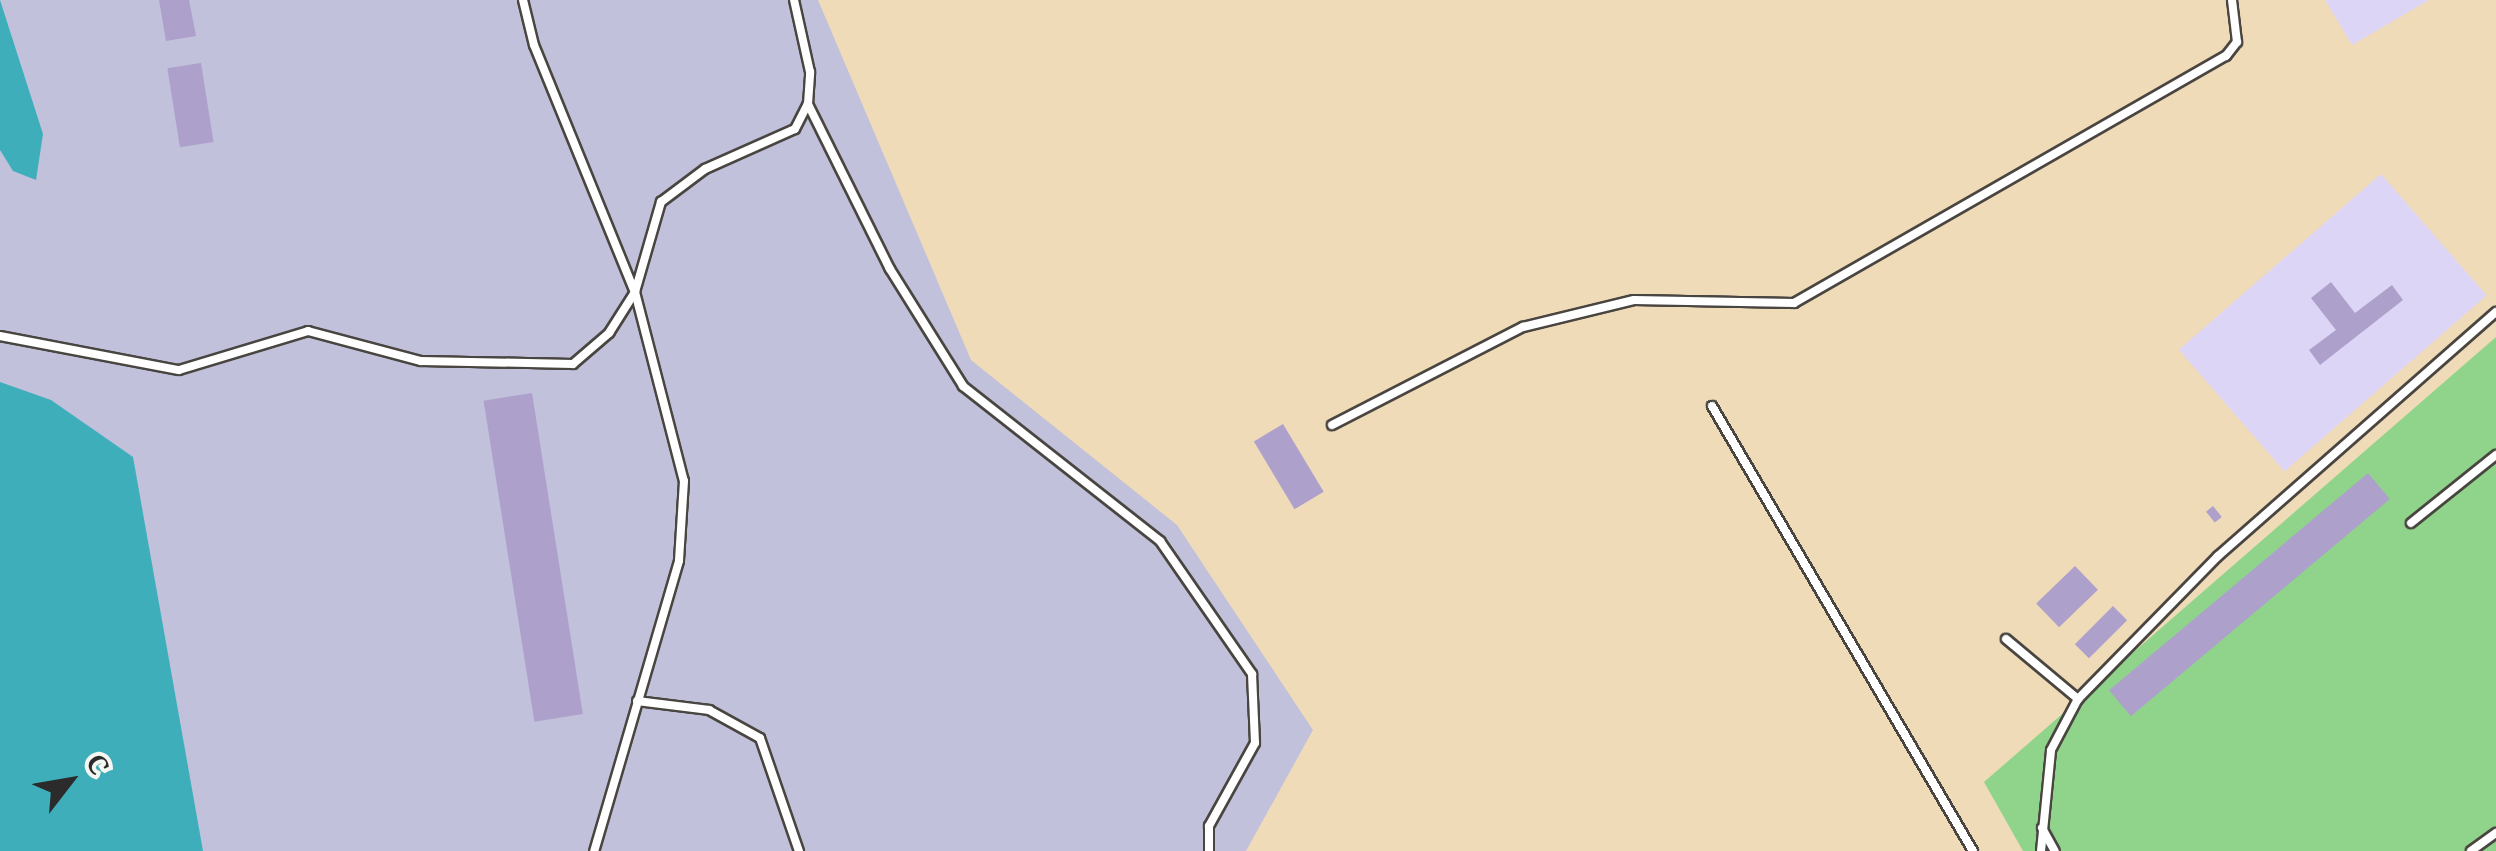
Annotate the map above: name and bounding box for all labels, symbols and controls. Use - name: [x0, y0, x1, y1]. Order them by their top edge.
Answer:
- north arrow: [20, 731, 120, 831]
- text: С: [75, 748, 117, 783]

